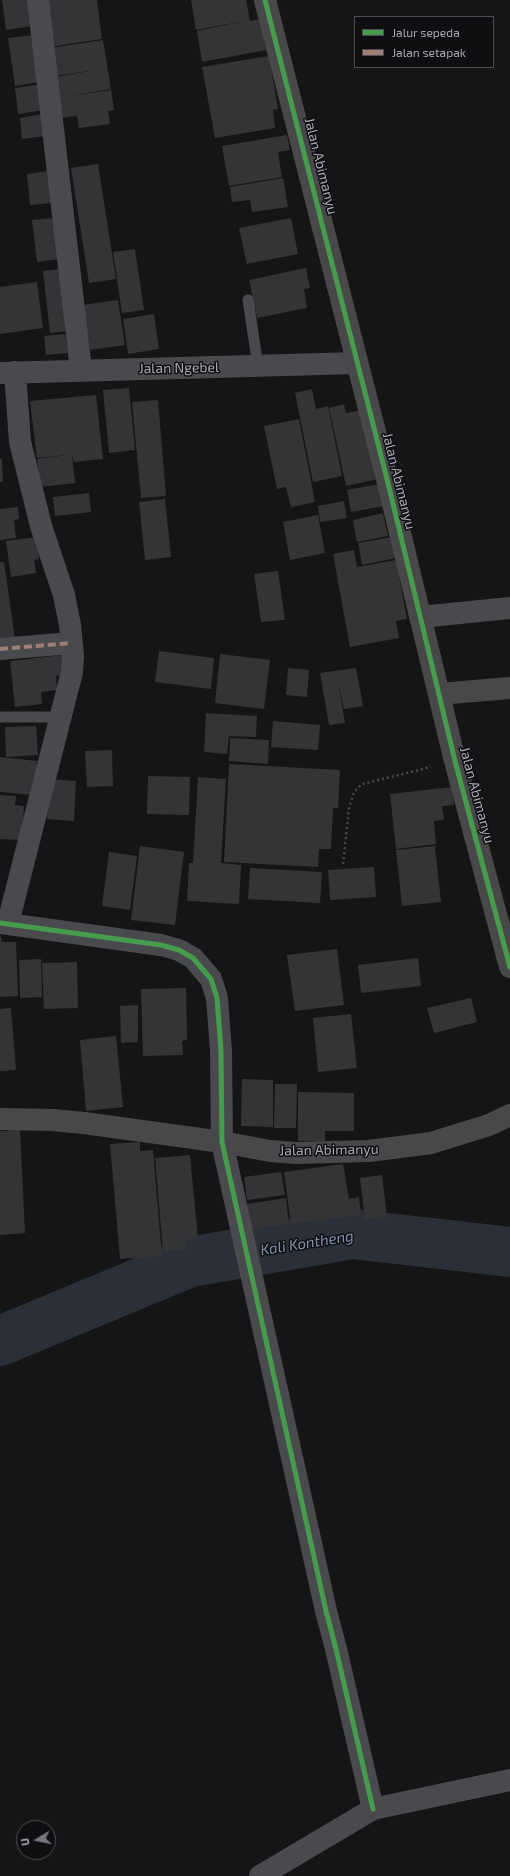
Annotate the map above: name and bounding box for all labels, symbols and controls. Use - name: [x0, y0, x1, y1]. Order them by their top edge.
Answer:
- legend: [354, 16, 494, 68]
- text: Jalur sepeda: [392, 25, 460, 39]
- text: Jalan setapak: [392, 45, 466, 59]
- street label: Jalan Abimanyu: [301, 116, 341, 216]
- street label: Jalan Ngebel: [139, 359, 219, 377]
- street label: Jalan Abimanyu: [379, 431, 419, 531]
- street label: Jalan Abimanyu: [456, 745, 498, 845]
- street label: Jalan Abimanyu: [279, 1141, 379, 1159]
- water label: Kali Kontheng: [259, 1227, 355, 1259]
- north arrow: [16, 1820, 56, 1860]
- text: U: [18, 1837, 32, 1847]

